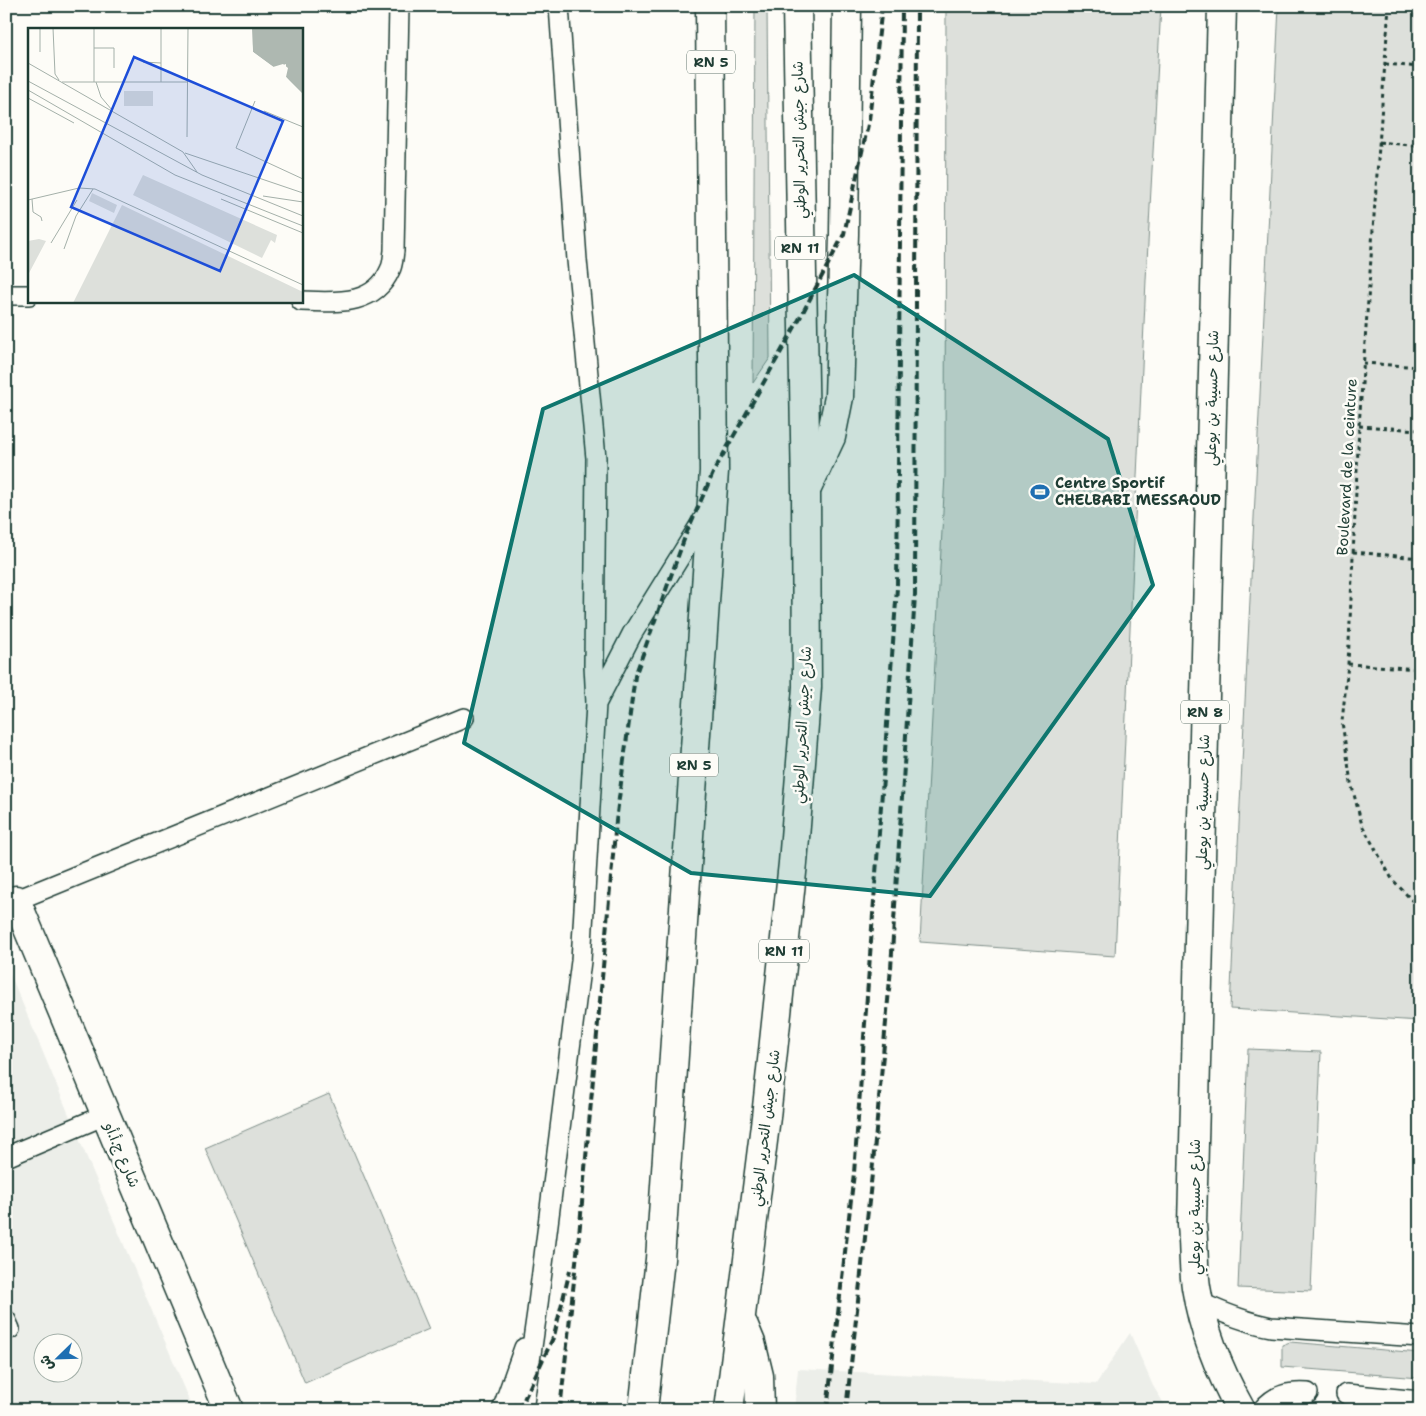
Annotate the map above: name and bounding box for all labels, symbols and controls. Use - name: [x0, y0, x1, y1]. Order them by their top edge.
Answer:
- inset map: [28, 28, 302, 302]
- road number: RN 5: [687, 51, 735, 74]
- street label: شارع جيش التحرير الوطني: [788, 61, 813, 219]
- road number: RN 11: [775, 237, 825, 260]
- street label: شارع حسيبة بن بوعلي: [1201, 330, 1226, 466]
- street label: Boulevard de la ceinture: [1332, 378, 1362, 556]
- place label: Centre Sportif CHELBABI MESSAOUD: [1055, 473, 1221, 510]
- sports icon: Centre Sportif CHELBABI MESSAOUD: [1029, 481, 1051, 503]
- street label: شارع جيش التحرير الوطني: [788, 646, 819, 805]
- road number: RN 8: [1181, 700, 1229, 724]
- street label: شارع حسيبة بن بوعلي: [1192, 734, 1217, 870]
- road number: RN 5: [670, 754, 718, 776]
- road number: RN 11: [759, 939, 809, 962]
- street label: شارع جيش التحرير الوطني: [745, 1048, 788, 1208]
- street label: شارع ج.أ.أو: [99, 1119, 145, 1191]
- street label: شارع حسيبة بن بوعلي: [1185, 1139, 1208, 1275]
- north arrow: [32, 1334, 82, 1384]
- text: ش: [35, 1352, 57, 1374]

